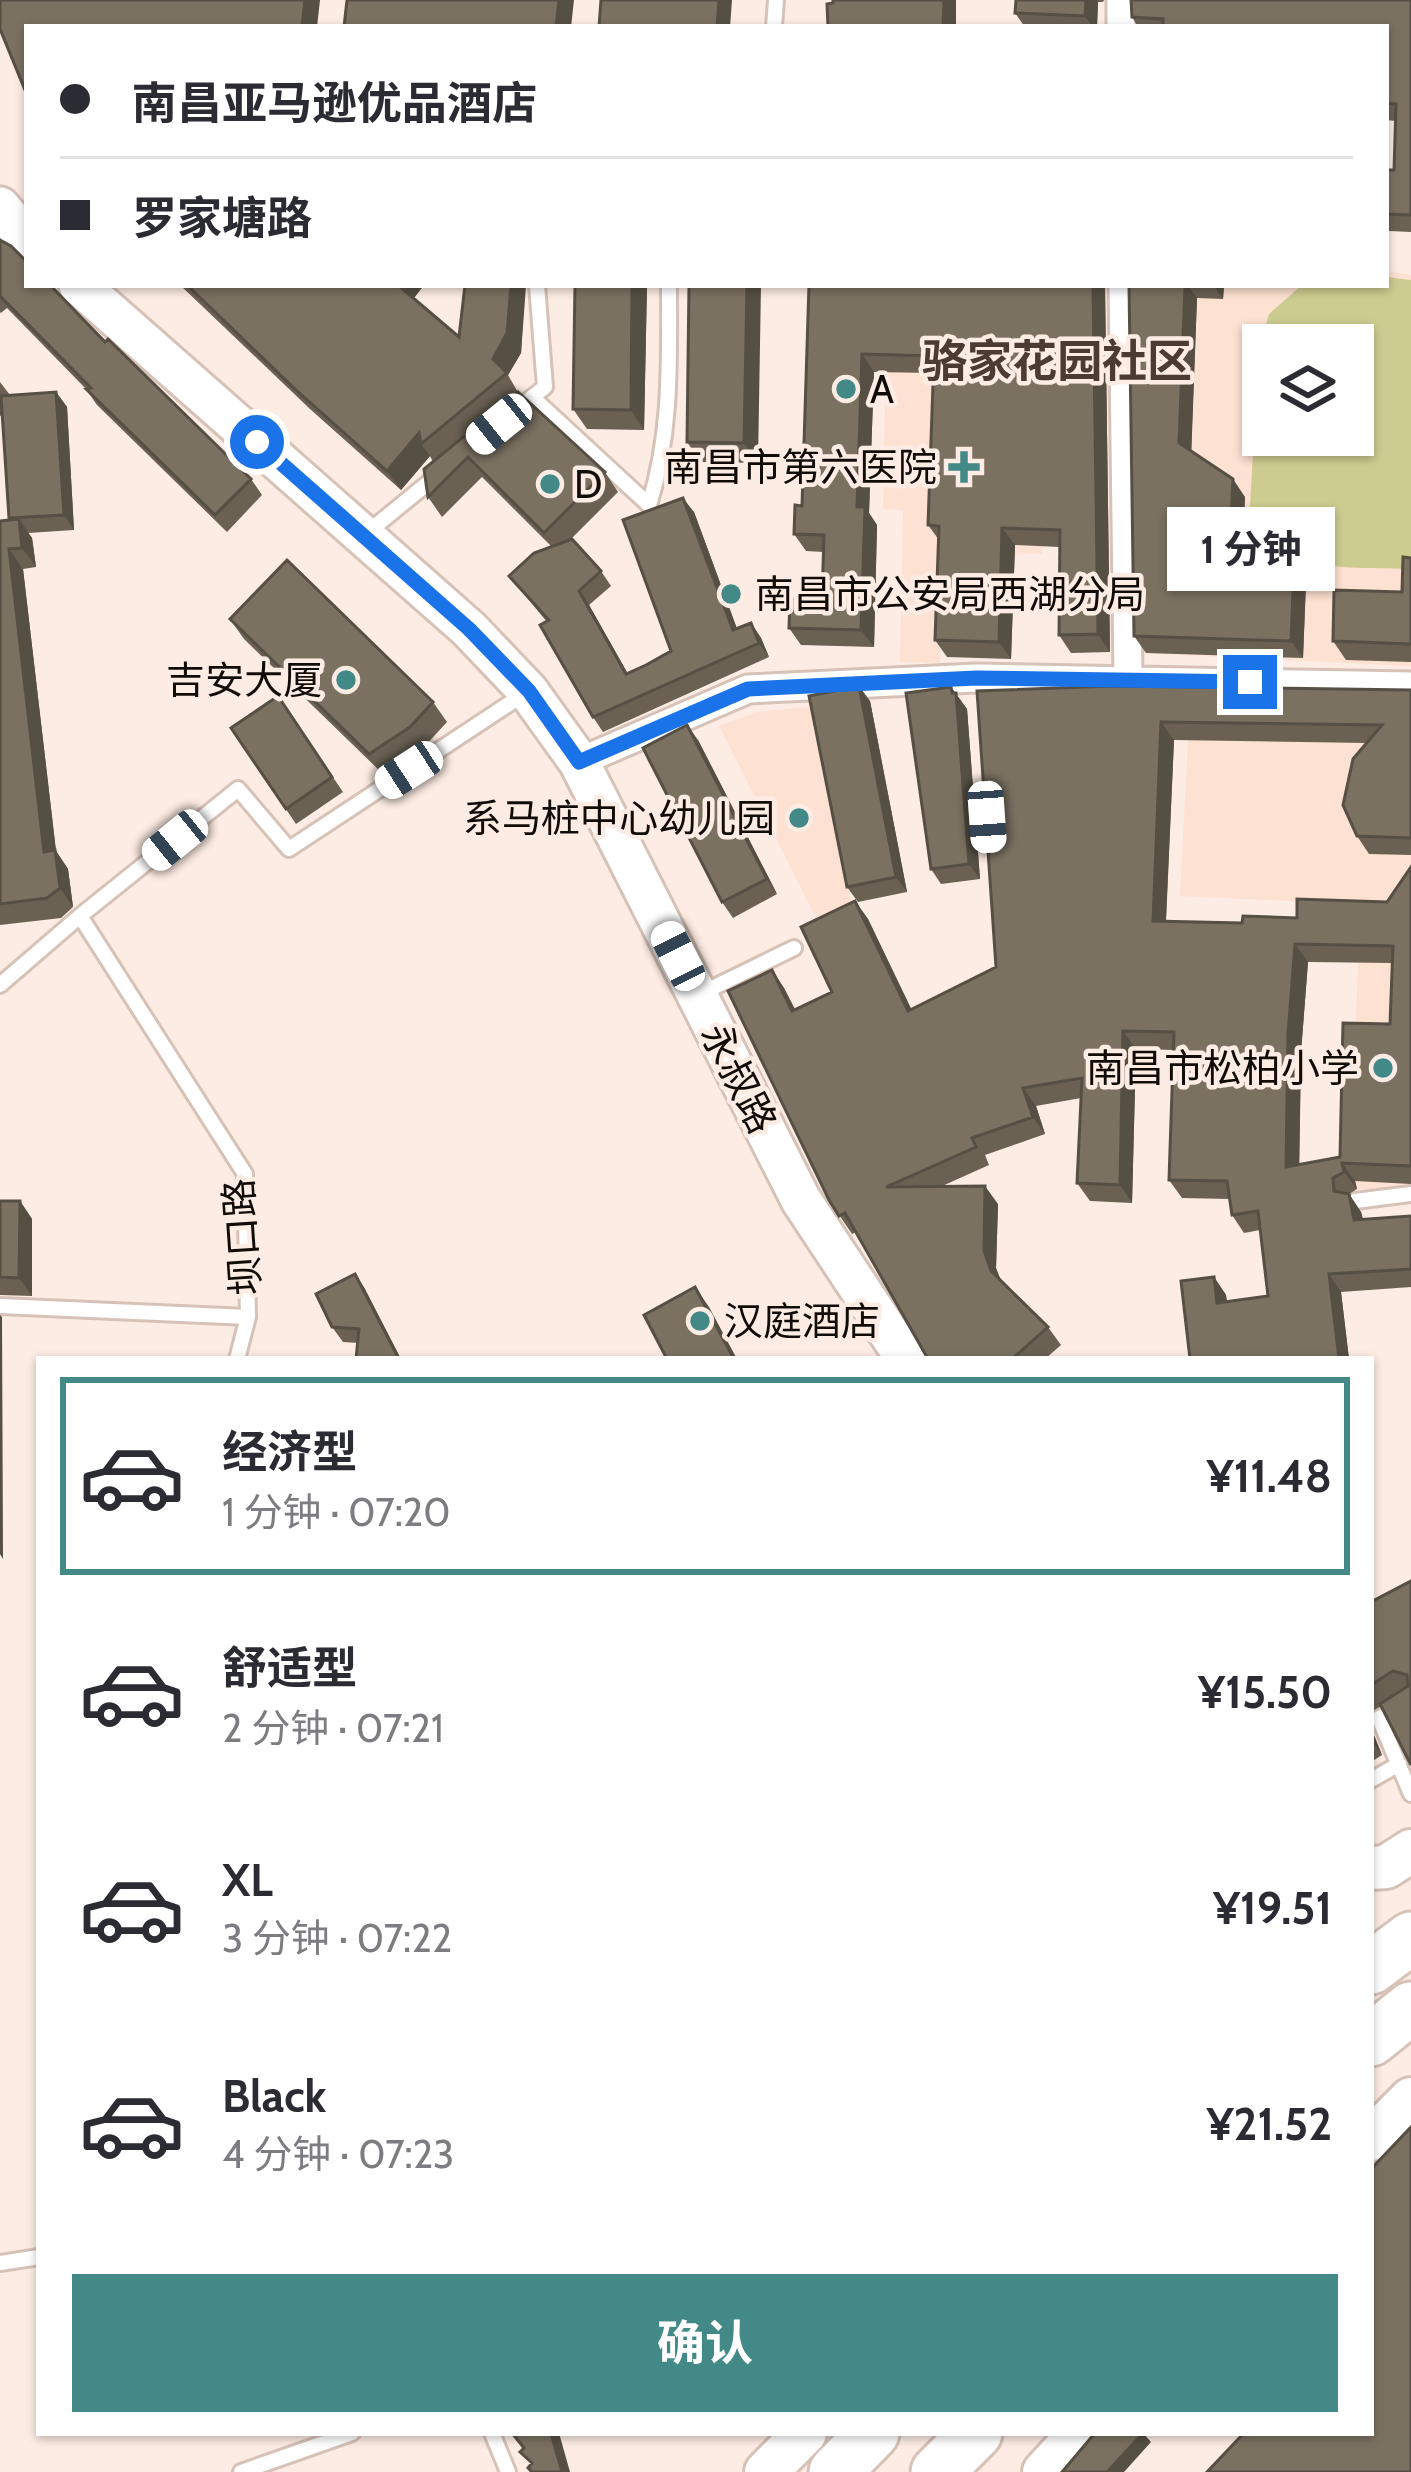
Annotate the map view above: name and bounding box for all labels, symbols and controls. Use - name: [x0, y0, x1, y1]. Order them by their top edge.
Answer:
- text: 南昌亚马逊优品酒店: [132, 76, 537, 130]
- text: 罗家塘路: [132, 191, 312, 245]
- map controls: [1242, 324, 1374, 456]
- button: layers: [1242, 324, 1374, 456]
- district label: 骆家花园社区: [922, 334, 1192, 388]
- place label: A: [870, 365, 894, 413]
- marker: A: [833, 376, 859, 402]
- car: [460, 387, 538, 461]
- route start: [230, 415, 284, 469]
- place label: 南昌市第六医院: [664, 443, 937, 491]
- marker: 南昌市第六医院: [948, 451, 980, 483]
- place label: D: [574, 460, 602, 508]
- marker: D: [537, 471, 563, 497]
- callout: 1 分钟: [1166, 508, 1334, 592]
- text: 1 分钟: [1200, 525, 1302, 573]
- place label: 南昌市公安局西湖分局: [755, 570, 1145, 618]
- marker: 南昌市公安局西湖分局: [718, 581, 744, 607]
- route end: [1223, 655, 1277, 709]
- place label: 吉安大厦: [166, 656, 322, 704]
- marker: 吉安大厦: [333, 667, 359, 693]
- car: [369, 735, 449, 805]
- car: [967, 780, 1007, 854]
- place label: 系马桩中心幼儿园: [463, 794, 775, 842]
- car: [136, 803, 214, 877]
- marker: 系马桩中心幼儿园: [786, 805, 812, 831]
- car: [646, 916, 710, 996]
- street label: 永叔路: [691, 1015, 787, 1141]
- place label: 南昌市松柏小学: [1086, 1044, 1359, 1092]
- marker: 南昌市松柏小学: [1370, 1055, 1396, 1081]
- street label: 坝口路: [214, 1177, 270, 1297]
- place label: 汉庭酒店: [724, 1297, 880, 1345]
- marker: 汉庭酒店: [687, 1308, 713, 1334]
- icon: car: [78, 1422, 186, 1530]
- text: 经济型: [222, 1425, 357, 1479]
- text: ¥11.48: [1206, 1449, 1332, 1503]
- text: 1 分钟 · 07:20: [222, 1488, 451, 1536]
- icon: car: [78, 1638, 186, 1746]
- text: 舒适型: [222, 1641, 357, 1695]
- text: ¥15.50: [1198, 1665, 1332, 1719]
- text: 2 分钟 · 07:21: [222, 1704, 444, 1752]
- text: XL: [222, 1853, 273, 1907]
- icon: car: [78, 1854, 186, 1962]
- text: ¥19.51: [1213, 1881, 1332, 1935]
- text: 3 分钟 · 07:22: [222, 1914, 452, 1962]
- text: Black: [222, 2069, 326, 2123]
- icon: car: [78, 2070, 186, 2178]
- text: ¥21.52: [1206, 2097, 1332, 2151]
- text: 4 分钟 · 07:23: [222, 2130, 454, 2178]
- button: 确认: [72, 2274, 1338, 2412]

